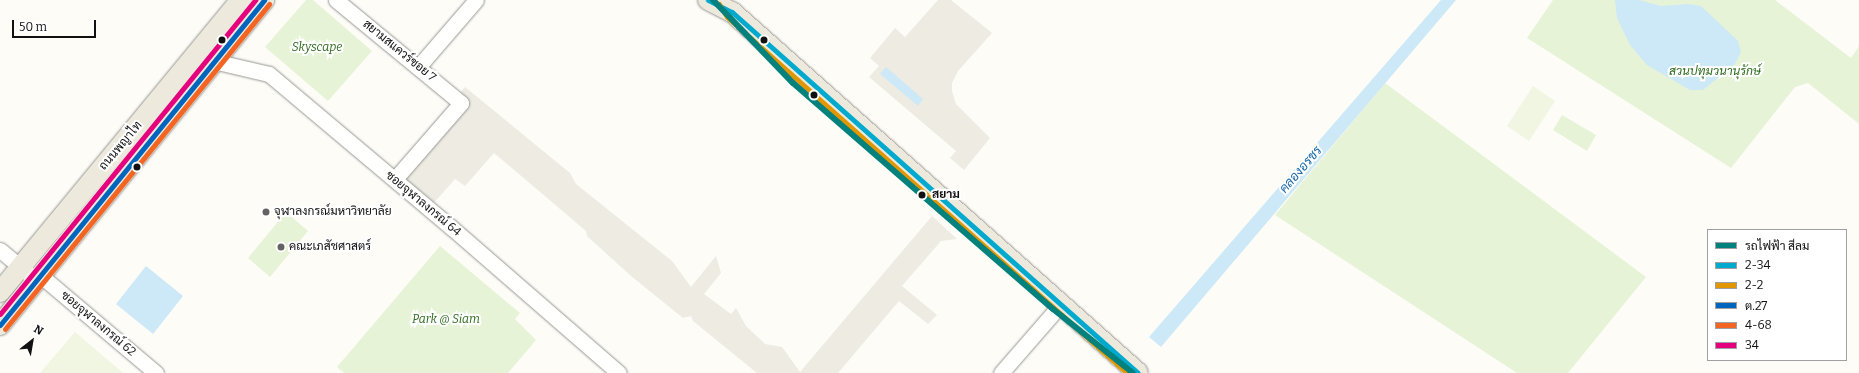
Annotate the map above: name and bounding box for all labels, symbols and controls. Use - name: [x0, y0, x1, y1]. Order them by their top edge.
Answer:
- scale bar: [14, 12, 98, 38]
- street label: สยามสแควร์ซอย 7: [360, 17, 438, 85]
- text: 50 m: [19, 20, 47, 34]
- unlabelled marker: [217, 35, 227, 45]
- unlabelled marker: [759, 35, 769, 45]
- park label: Skyscape: [292, 41, 342, 55]
- park label: สวนปทุมวนานุรักษ์: [1669, 65, 1761, 79]
- unlabelled marker: [809, 90, 819, 100]
- street label: ถนนพญาไท: [96, 119, 146, 173]
- water label: คลองอรชร: [1276, 143, 1326, 197]
- unlabelled marker: [132, 162, 142, 172]
- street label: ซอยจุฬาลงกรณ์ 64: [382, 168, 464, 240]
- marker: สยาม: [915, 188, 929, 202]
- place label: สยาม: [932, 188, 960, 202]
- place label: จุฬาลงกรณ์มหาวิทยาลัย: [274, 205, 392, 219]
- marker: จุฬาลงกรณ์มหาวิทยาลัย: [261, 207, 271, 217]
- legend: [1707, 229, 1847, 361]
- text: รถไฟฟ้า สีลม: [1745, 239, 1809, 253]
- place label: คณะเภสัชศาสตร์: [289, 240, 371, 254]
- marker: คณะเภสัชศาสตร์: [276, 242, 286, 252]
- text: 2-34: [1745, 258, 1771, 272]
- text: 2-2: [1745, 278, 1763, 292]
- street label: ซอยจุฬาลงกรณ์ 62: [58, 288, 138, 360]
- text: ต.27: [1745, 299, 1767, 313]
- park label: Park @ Siam: [412, 313, 480, 327]
- text: 4-68: [1745, 318, 1772, 332]
- north arrow: [12, 321, 52, 361]
- text: N: [31, 323, 45, 338]
- text: 34: [1745, 338, 1759, 352]

